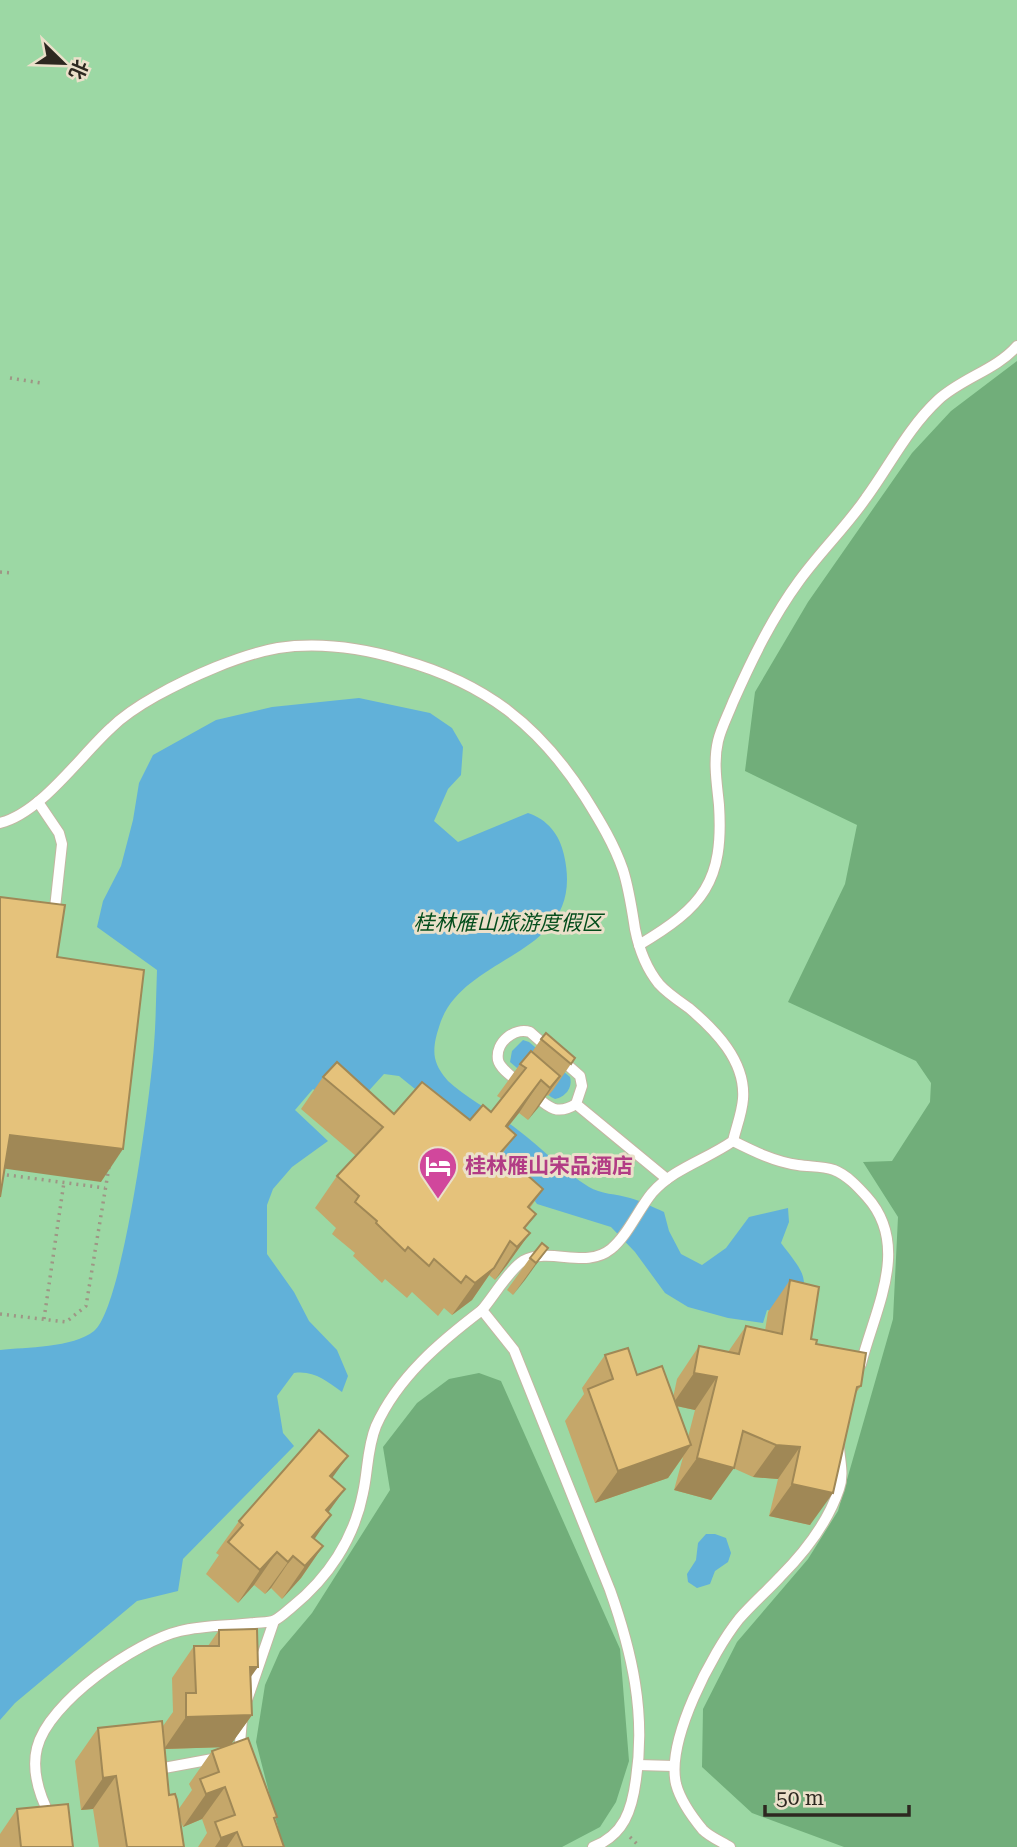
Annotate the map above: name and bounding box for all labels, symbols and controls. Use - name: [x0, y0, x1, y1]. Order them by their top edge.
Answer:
- north arrow: [28, 28, 98, 98]
- text: 北: [64, 56, 92, 83]
- park label: 桂林雁山旅游度假区: [414, 911, 605, 935]
- hotel icon: 桂林雁山宋品酒店: [417, 1145, 459, 1200]
- place label: 桂林雁山宋品酒店: [465, 1154, 633, 1178]
- scale bar: [765, 1773, 908, 1817]
- text: 50 m: [776, 1786, 824, 1810]

